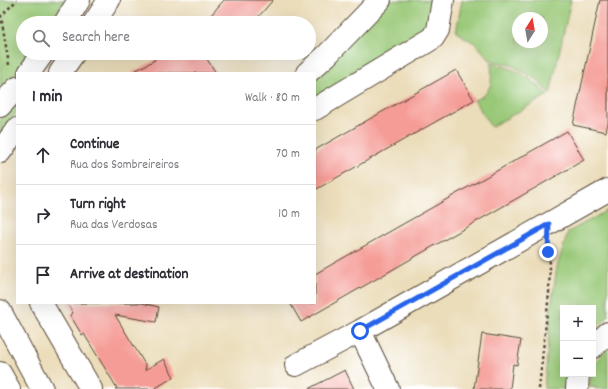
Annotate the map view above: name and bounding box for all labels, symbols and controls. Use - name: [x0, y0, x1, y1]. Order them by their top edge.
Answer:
- north arrow: [512, 12, 548, 48]
- search box: [16, 16, 316, 60]
- icon: search: [30, 27, 52, 49]
- text: Search here: [62, 27, 130, 49]
- text: 1 min: [32, 86, 62, 110]
- text: Walk · 80 m: [245, 89, 300, 108]
- text: Continue: [70, 134, 119, 156]
- icon: ahead: [32, 144, 54, 166]
- text: 70 m: [276, 145, 300, 164]
- text: Rua dos Sombreireiros: [70, 156, 179, 175]
- text: Turn right: [70, 194, 126, 216]
- icon: right: [32, 204, 54, 226]
- text: 10 m: [278, 205, 300, 224]
- text: Rua das Verdosas: [70, 216, 157, 235]
- route end: [539, 243, 557, 261]
- icon: arrive: [32, 264, 54, 286]
- text: Arrive at destination: [70, 264, 188, 286]
- map controls: [560, 305, 596, 377]
- button: +: [560, 305, 596, 341]
- route start: [351, 322, 369, 340]
- button: −: [560, 341, 596, 377]

